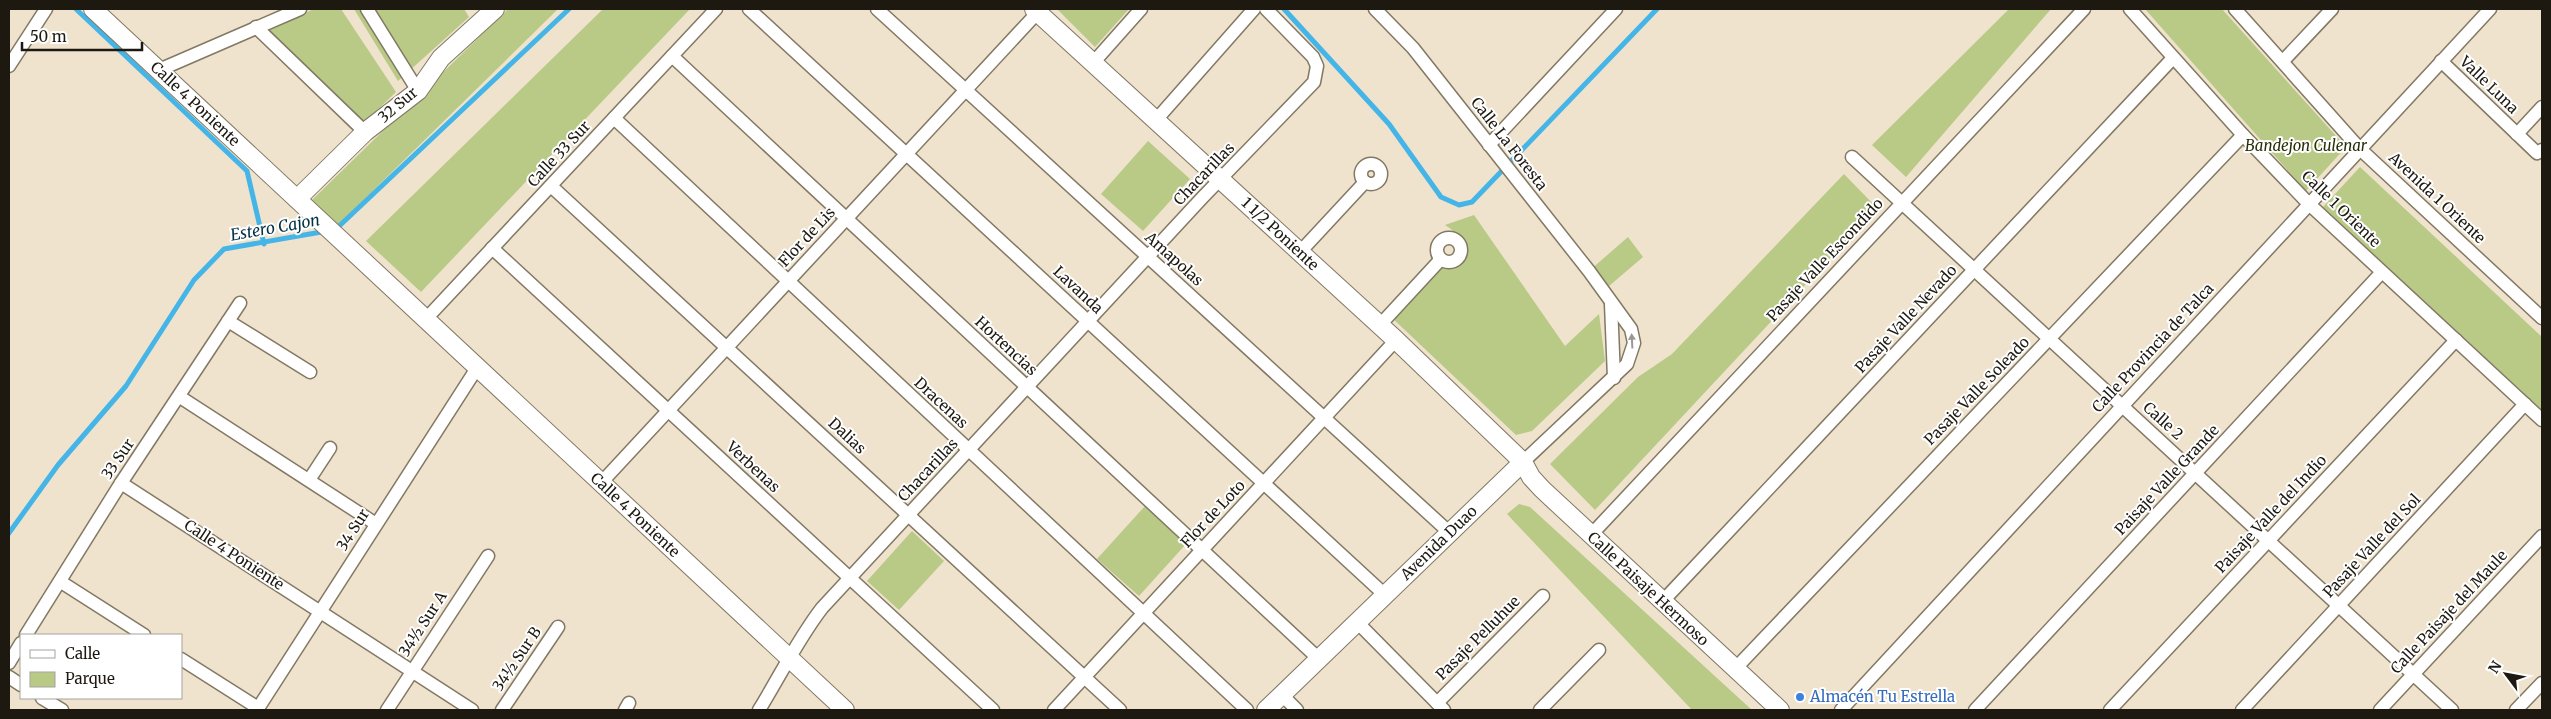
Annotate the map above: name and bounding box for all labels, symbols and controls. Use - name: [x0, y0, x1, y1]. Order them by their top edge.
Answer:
- scale bar: [22, 20, 142, 52]
- text: 50 m: [30, 27, 67, 46]
- street label: Valle Luna: [2455, 51, 2523, 117]
- street label: Calle 4 Poniente: [147, 57, 244, 150]
- street label: 32 Sur: [374, 83, 421, 126]
- street label: Calle La Foresta: [1467, 93, 1552, 194]
- street label: Calle 33 Sur: [523, 116, 594, 191]
- park label: Bandejon Culenar: [2245, 136, 2368, 155]
- street label: Chacarillas: [1169, 138, 1238, 209]
- street label: Avenida 1 Oriente: [2384, 147, 2490, 247]
- street label: Calle 1 Oriente: [2298, 166, 2385, 251]
- street label: 1 1/2 Poniente: [1238, 193, 1323, 274]
- street label: Pasaje Valle Escondido: [1762, 194, 1887, 325]
- street label: Flor de Lis: [774, 203, 839, 270]
- water label: Estero Cajon: [229, 209, 321, 245]
- street label: Amapolas: [1141, 227, 1207, 290]
- street label: Pasaje Valle Nevado: [1851, 261, 1961, 377]
- street label: Lavanda: [1049, 262, 1107, 317]
- street label: Calle Provincia de Talca: [2088, 279, 2217, 416]
- street label: Hortencias: [971, 312, 1041, 379]
- one-way arrow: [1628, 332, 1636, 348]
- street label: Pasaje Valle Soleado: [1920, 332, 2033, 449]
- street label: Dracenas: [910, 373, 972, 432]
- street label: Calle 2: [2139, 398, 2187, 444]
- street label: Dalias: [825, 414, 870, 458]
- street label: Paisaje Valle Grande: [2111, 420, 2223, 539]
- street label: Chacarillas: [893, 434, 962, 505]
- street label: 33 Sur: [97, 435, 138, 483]
- street label: Verbenas: [722, 436, 784, 496]
- street label: Paisaje Valle del Indio: [2211, 450, 2331, 577]
- street label: Calle 4 Poniente: [587, 468, 684, 561]
- street label: Flor de Loto: [1176, 476, 1249, 552]
- street label: Pasaje Valle del Sol: [2319, 490, 2425, 601]
- street label: Avenida Duao: [1396, 501, 1481, 585]
- street label: 34 Sur: [332, 505, 373, 554]
- street label: Calle 4 Poniente: [181, 515, 288, 594]
- street label: Calle Paisaje Hermoso: [1584, 528, 1713, 650]
- street label: Calle Paisaje del Maule: [2386, 546, 2511, 677]
- street label: 34½ Sur A: [394, 587, 451, 660]
- street label: Pasaje Pelluhue: [1432, 591, 1524, 684]
- street label: 34½ Sur B: [488, 623, 545, 695]
- legend: [20, 634, 182, 699]
- text: Calle: [65, 644, 100, 663]
- north arrow: [2481, 649, 2531, 699]
- text: N: [2484, 658, 2506, 677]
- text: Parque: [65, 669, 115, 688]
- place label: Almacén Tu Estrella: [1809, 687, 1955, 706]
- marker: Almacén Tu Estrella: [1794, 691, 1806, 703]

